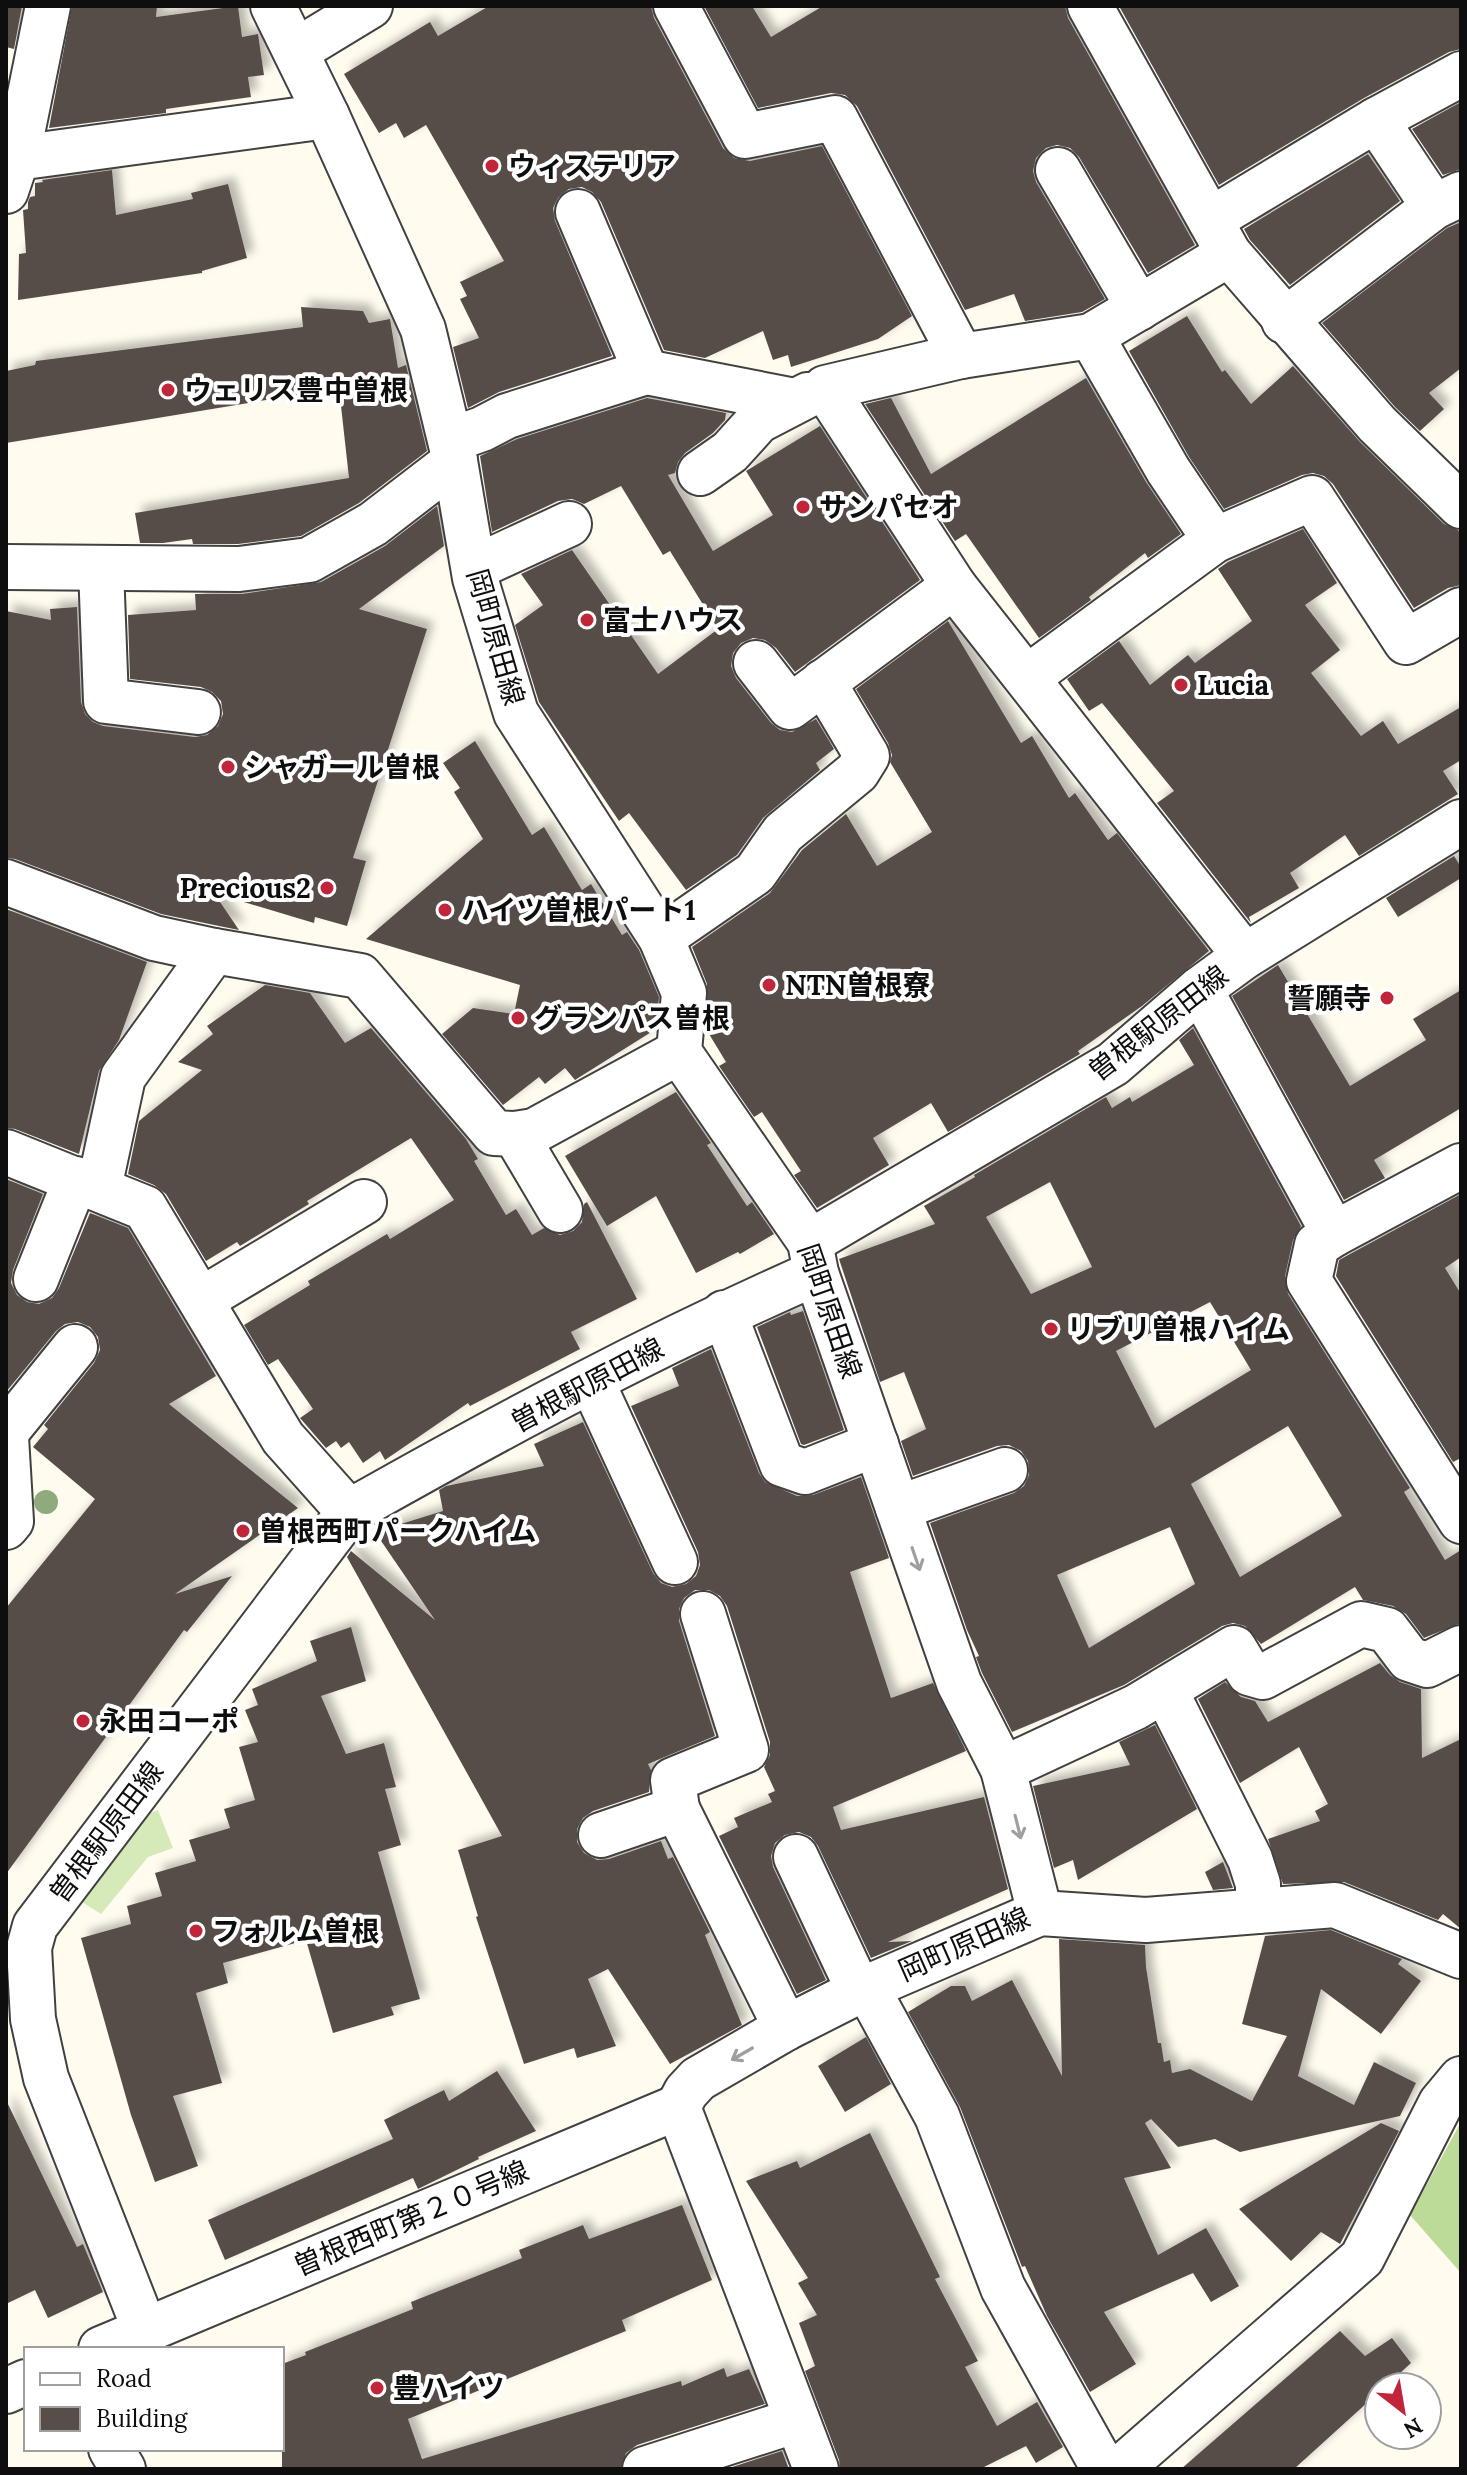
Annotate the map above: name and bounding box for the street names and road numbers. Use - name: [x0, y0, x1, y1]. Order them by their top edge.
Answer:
- street label: 岡町原田線: [459, 565, 533, 709]
- street label: 曽根駅原田線: [1081, 957, 1235, 1089]
- street label: 岡町原田線: [790, 1239, 870, 1383]
- street label: 曽根駅原田線: [504, 1330, 670, 1440]
- street label: 曽根駅原田線: [41, 1754, 171, 1910]
- street label: 岡町原田線: [893, 1899, 1035, 1989]
- street label: 曽根西町第２０号線: [288, 2152, 534, 2284]

